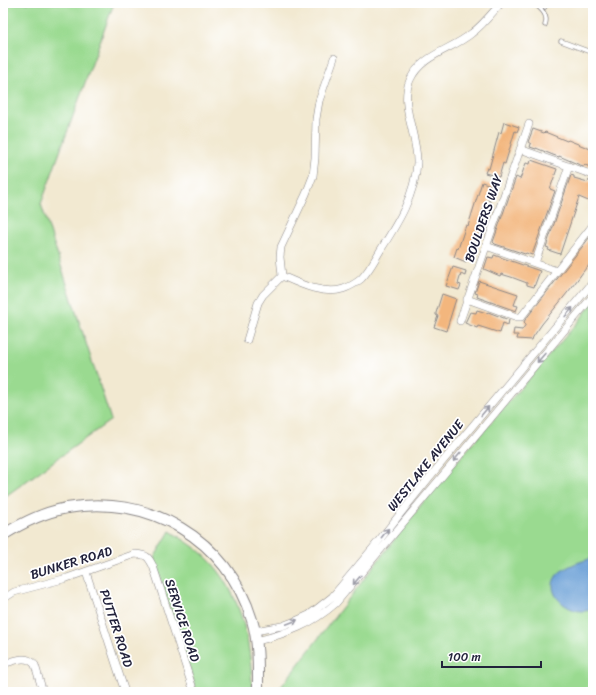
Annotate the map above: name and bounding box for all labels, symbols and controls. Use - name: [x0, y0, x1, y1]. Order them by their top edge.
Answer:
- street label: BOULDERS WAY: [458, 170, 510, 265]
- one-way arrow: [564, 306, 573, 317]
- one-way arrow: [536, 353, 546, 363]
- one-way arrow: [480, 406, 489, 416]
- street label: WESTLAKE AVENUE: [381, 414, 470, 516]
- one-way arrow: [453, 452, 462, 463]
- one-way arrow: [380, 528, 389, 539]
- street label: BUNKER ROAD: [27, 539, 115, 586]
- one-way arrow: [353, 574, 362, 585]
- street label: SERVICE ROAD: [158, 576, 207, 665]
- street label: PUTTER ROAD: [93, 586, 140, 670]
- one-way arrow: [286, 618, 298, 626]
- scale bar: [442, 643, 541, 669]
- text: 100 m: [448, 646, 481, 668]

